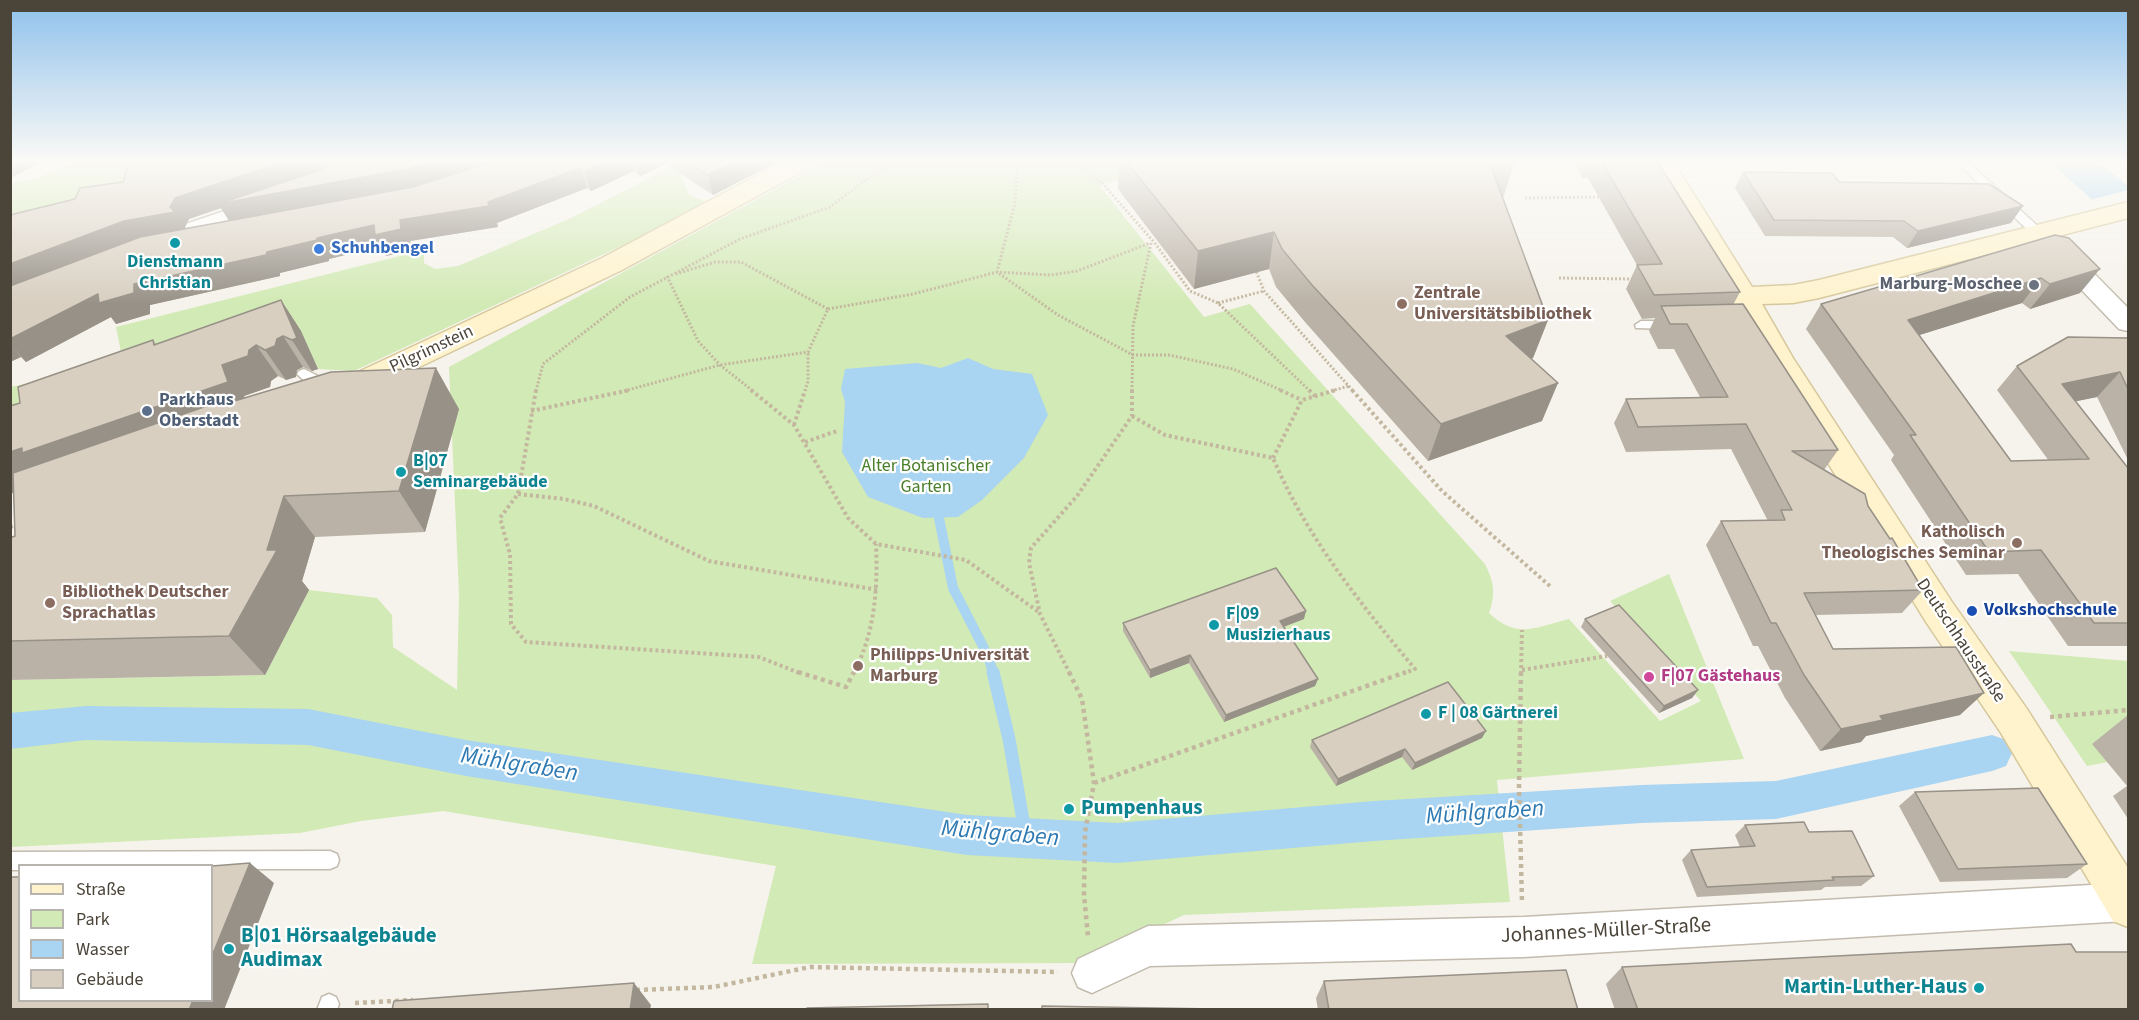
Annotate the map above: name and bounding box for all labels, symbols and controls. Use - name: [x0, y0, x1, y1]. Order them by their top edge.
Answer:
- marker: Dienstmann Christian: [168, 236, 182, 250]
- place label: Schuhbengel: [331, 238, 434, 260]
- marker: Schuhbengel: [312, 242, 326, 256]
- place label: Dienstmann Christian: [127, 252, 223, 294]
- place label: Marburg-Moschee: [1880, 274, 2022, 296]
- marker: Marburg-Moschee: [2027, 278, 2041, 292]
- place label: Zentrale Universitätsbibliothek: [1414, 283, 1592, 326]
- marker: Zentrale Universitätsbibliothek: [1395, 297, 1409, 311]
- street label: Pilgrimstein: [387, 321, 477, 379]
- place label: Parkhaus Oberstadt: [159, 390, 239, 432]
- marker: Parkhaus Oberstadt: [140, 404, 154, 418]
- place label: B|07 Seminargebäude: [413, 451, 548, 494]
- park label: Alter Botanischer Garten: [862, 456, 990, 498]
- marker: B|07 Seminargebäude: [394, 465, 408, 479]
- place label: Katholisch Theologisches Seminar: [1821, 522, 2005, 564]
- marker: Katholisch Theologisches Seminar: [2010, 536, 2024, 550]
- street label: Deutschhausstraße: [1911, 575, 2009, 707]
- place label: Bibliothek Deutscher Sprachatlas: [62, 582, 229, 624]
- marker: Bibliothek Deutscher Sprachatlas: [43, 596, 57, 610]
- place label: Volkshochschule: [1984, 600, 2117, 622]
- place label: F|09 Musizierhaus: [1226, 604, 1331, 646]
- marker: Volkshochschule: [1965, 604, 1979, 618]
- marker: F|09 Musizierhaus: [1207, 618, 1221, 632]
- place label: Philipps-Universität Marburg: [870, 645, 1029, 688]
- marker: Philipps-Universität Marburg: [851, 659, 865, 673]
- place label: F|07 Gästehaus: [1661, 666, 1780, 688]
- marker: F|07 Gästehaus: [1642, 670, 1656, 684]
- place label: F | 08 Gärtnerei: [1438, 703, 1558, 725]
- marker: F | 08 Gärtnerei: [1419, 707, 1433, 721]
- water label: Mühlgraben: [458, 743, 580, 789]
- place label: Pumpenhaus: [1081, 796, 1203, 822]
- water label: Mühlgraben: [1425, 796, 1545, 832]
- marker: Pumpenhaus: [1062, 802, 1076, 816]
- water label: Mühlgraben: [940, 815, 1060, 855]
- legend: [18, 864, 213, 1002]
- text: Straße: [76, 877, 125, 902]
- text: Park: [76, 907, 110, 932]
- street label: Johannes-Müller-Straße: [1500, 914, 1712, 950]
- place label: B|01 Hörsaalgebäude Audimax: [241, 924, 437, 974]
- text: Wasser: [76, 937, 129, 962]
- marker: B|01 Hörsaalgebäude Audimax: [222, 942, 236, 956]
- text: Gebäude: [76, 967, 144, 992]
- place label: Martin-Luther-Haus: [1784, 975, 1967, 1001]
- marker: Martin-Luther-Haus: [1972, 981, 1986, 995]

